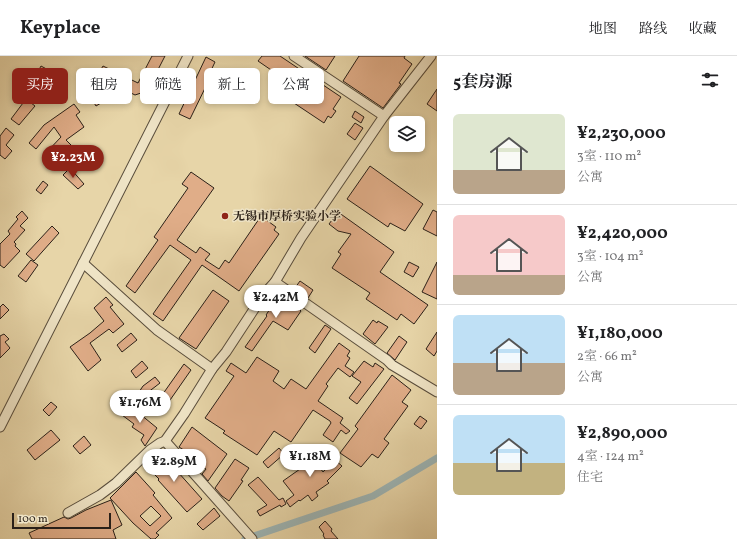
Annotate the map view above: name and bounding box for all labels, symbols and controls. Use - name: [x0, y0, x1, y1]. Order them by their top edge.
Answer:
- text: Keyplace: [20, 15, 101, 41]
- text: 地图: [589, 20, 617, 39]
- text: 路线: [639, 20, 667, 39]
- text: 收藏: [689, 20, 717, 39]
- chip: 买房: [12, 68, 68, 104]
- chip: 租房: [76, 68, 132, 104]
- chip: 筛选: [140, 68, 196, 104]
- chip: 新上: [204, 68, 260, 104]
- chip: 公寓: [268, 68, 324, 104]
- icon: filters: [699, 69, 721, 91]
- text: 5套房源: [453, 71, 512, 94]
- map controls: [389, 116, 425, 152]
- button: layers: [389, 116, 425, 152]
- text: ¥2,230,000: [577, 122, 666, 145]
- icon: home: [485, 130, 533, 178]
- pin: ¥2.23M: [40, 145, 106, 179]
- text: 3室 · 110 m²: [577, 148, 641, 166]
- text: ¥2.23M: [51, 149, 95, 167]
- text: 公寓: [577, 169, 603, 187]
- place label: 无锡市厚桥实验小学: [233, 209, 341, 225]
- marker: 无锡市厚桥实验小学: [220, 211, 230, 221]
- text: ¥2,420,000: [577, 222, 668, 245]
- icon: home: [485, 231, 533, 279]
- text: 3室 · 104 m²: [577, 248, 644, 266]
- text: 公寓: [577, 269, 603, 287]
- pin: ¥2.42M: [243, 285, 309, 319]
- text: ¥2.42M: [253, 289, 299, 307]
- text: ¥1,180,000: [577, 322, 663, 345]
- icon: home: [485, 331, 533, 379]
- text: 2室 · 66 m²: [577, 348, 637, 366]
- text: 公寓: [577, 369, 603, 387]
- pin: ¥1.76M: [107, 390, 173, 424]
- text: ¥1.76M: [119, 394, 161, 412]
- text: ¥2,890,000: [577, 422, 667, 445]
- icon: home: [485, 431, 533, 479]
- pin: ¥1.18M: [277, 444, 343, 478]
- text: ¥1.18M: [289, 448, 331, 466]
- text: 4室 · 124 m²: [577, 448, 644, 466]
- pin: ¥2.89M: [141, 449, 207, 483]
- text: ¥2.89M: [151, 453, 197, 471]
- text: 住宅: [577, 469, 603, 487]
- scale bar: [12, 511, 111, 530]
- text: 100 m: [18, 512, 48, 527]

